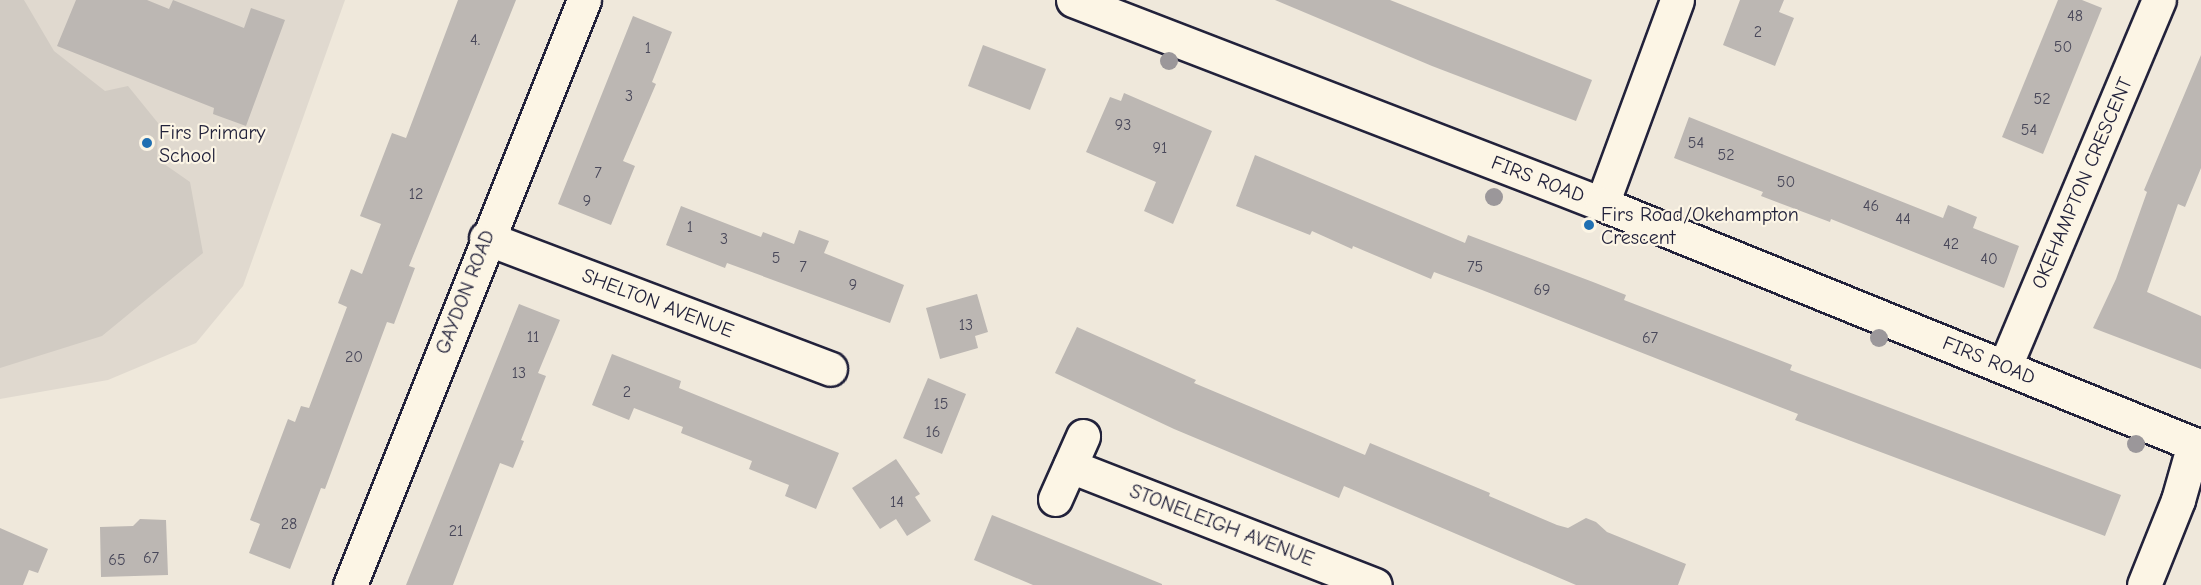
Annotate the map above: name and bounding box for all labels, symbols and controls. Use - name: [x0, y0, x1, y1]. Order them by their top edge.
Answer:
- house number: 48: [2067, 6, 2083, 26]
- house number: 2: [1754, 22, 1762, 42]
- house number: 4.: [470, 30, 480, 50]
- house number: 50: [2054, 37, 2072, 57]
- house number: 1: [645, 38, 651, 58]
- street label: OKEHAMPTON CRESCENT: [2027, 74, 2137, 292]
- house number: 3: [625, 86, 633, 106]
- house number: 52: [2033, 89, 2051, 109]
- house number: 93: [1115, 115, 1131, 135]
- place label: Firs Primary School: [159, 120, 265, 167]
- house number: 54: [2021, 120, 2037, 140]
- house number: 54: [1688, 133, 1704, 153]
- marker: Firs Primary School: [140, 136, 154, 150]
- house number: 91: [1153, 138, 1167, 158]
- house number: 52: [1717, 145, 1735, 165]
- street label: FIRS ROAD: [1488, 150, 1588, 208]
- house number: 7: [594, 163, 602, 183]
- house number: 50: [1777, 172, 1795, 192]
- house number: 12: [409, 184, 423, 204]
- house number: 9: [583, 191, 591, 211]
- house number: 46: [1863, 196, 1879, 216]
- place label: Firs Road/Okehampton Crescent: [1601, 202, 1799, 249]
- house number: 44: [1895, 209, 1911, 229]
- house number: 1: [687, 217, 693, 237]
- marker: Firs Road/Okehampton Crescent: [1582, 218, 1596, 232]
- street label: GAYDON ROAD: [430, 227, 500, 357]
- house number: 3: [720, 229, 728, 249]
- house number: 42: [1943, 234, 1959, 254]
- house number: 5: [772, 248, 780, 268]
- house number: 40: [1980, 249, 1998, 269]
- house number: 7: [799, 257, 807, 277]
- house number: 75: [1467, 257, 1483, 277]
- street label: SHELTON AVENUE: [579, 263, 737, 343]
- house number: 9: [849, 275, 857, 295]
- house number: 69: [1533, 280, 1551, 300]
- house number: 13: [959, 315, 973, 335]
- house number: 11: [527, 327, 539, 347]
- house number: 67: [1642, 328, 1658, 348]
- street label: FIRS ROAD: [1939, 331, 2039, 389]
- house number: 20: [345, 347, 363, 367]
- house number: 13: [512, 363, 526, 383]
- house number: 2: [623, 382, 631, 402]
- house number: 15: [933, 394, 949, 414]
- house number: 16: [925, 422, 941, 442]
- street label: STONELEIGH AVENUE: [1126, 479, 1318, 571]
- house number: 14: [890, 492, 904, 512]
- house number: 28: [281, 514, 297, 534]
- house number: 21: [449, 521, 463, 541]
- house number: 67: [143, 548, 159, 568]
- house number: 65: [108, 550, 126, 570]

